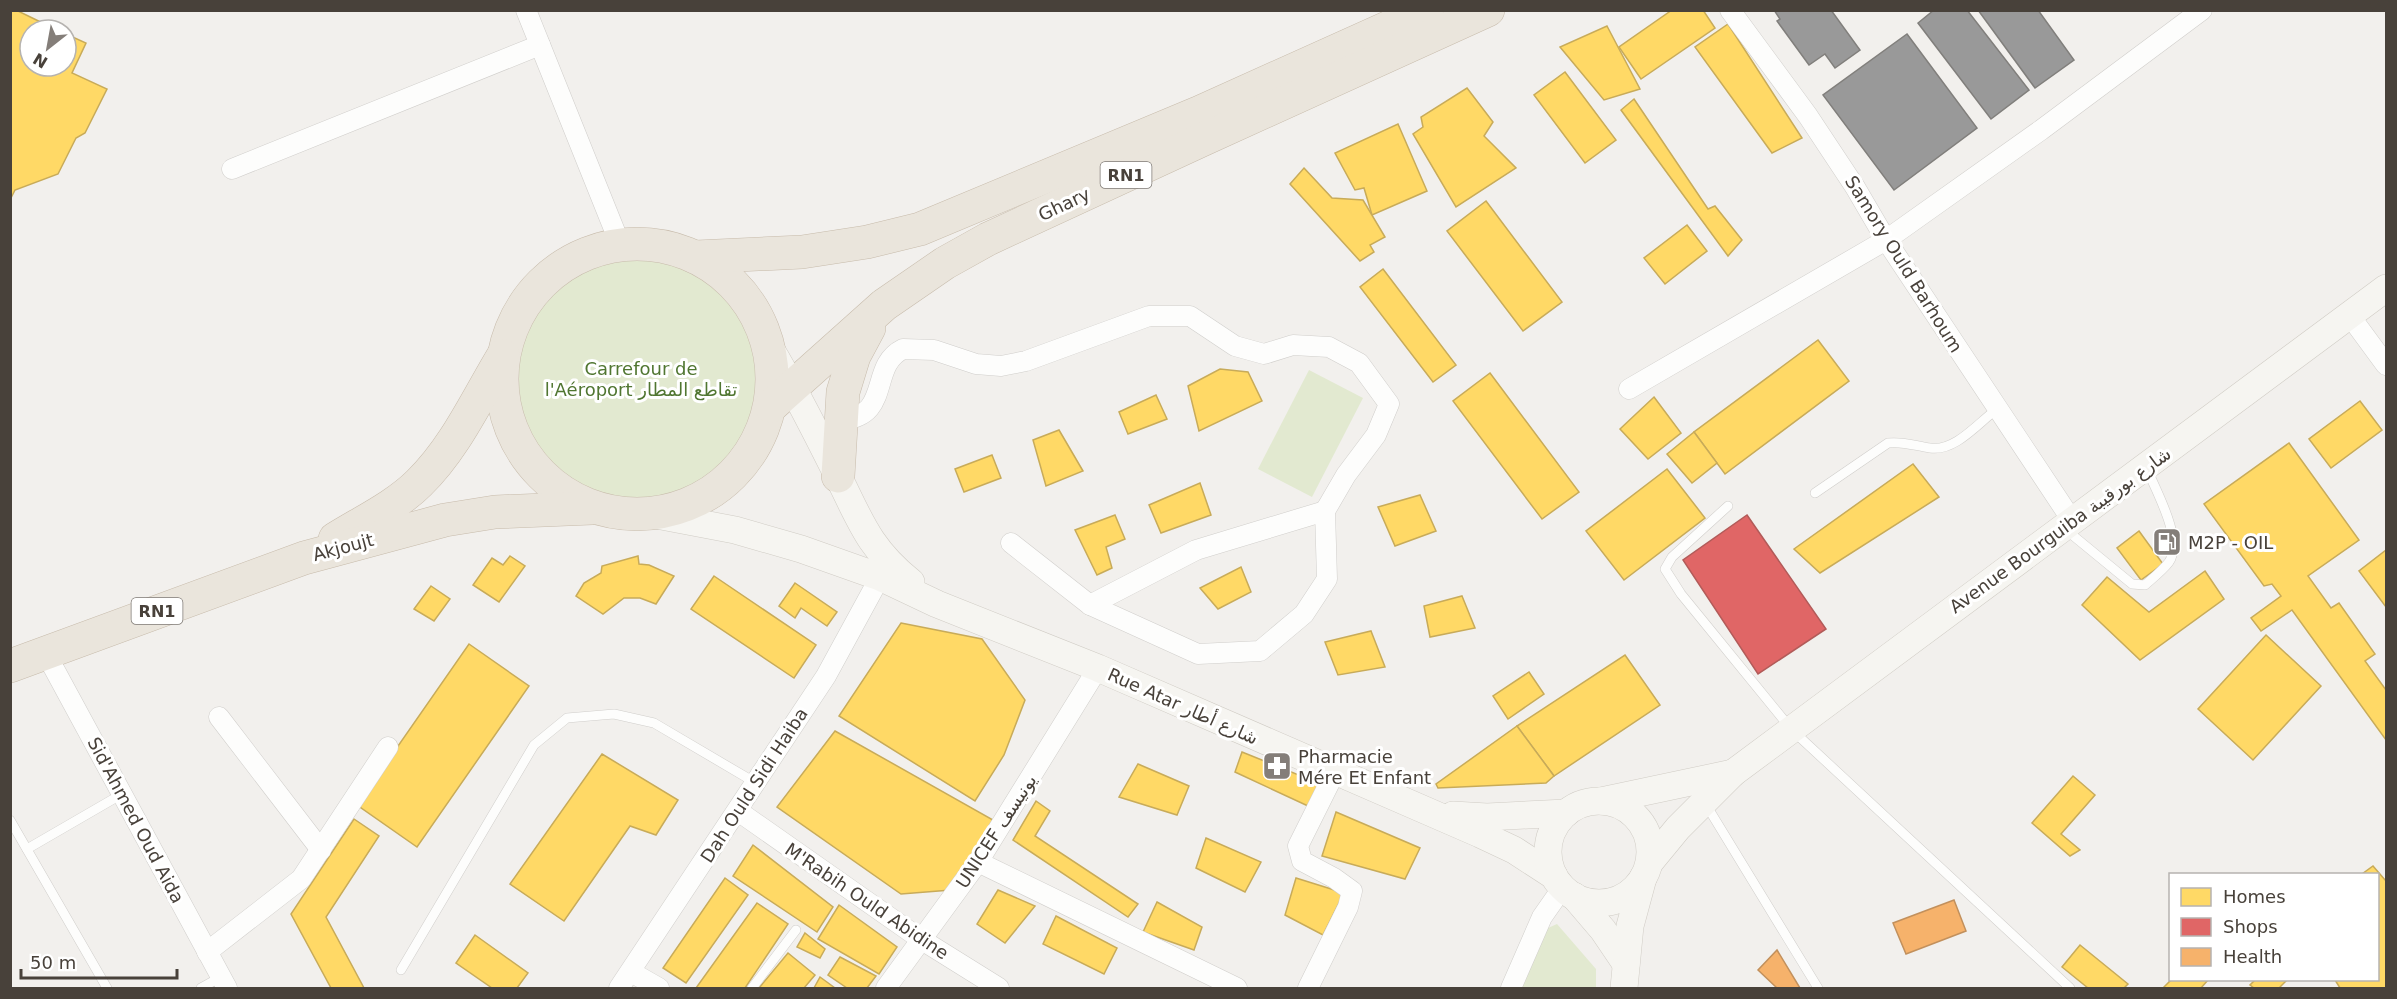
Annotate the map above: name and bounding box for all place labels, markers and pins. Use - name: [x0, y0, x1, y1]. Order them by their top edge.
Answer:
- fuel station icon: M2P - OIL: [2151, 526, 2183, 558]
- place label: M2P - OIL: [2188, 532, 2273, 553]
- place label: Pharmacie Mére Et Enfant: [1298, 746, 1431, 788]
- pharmacy icon: Pharmacie Mére Et Enfant: [1261, 750, 1293, 782]

